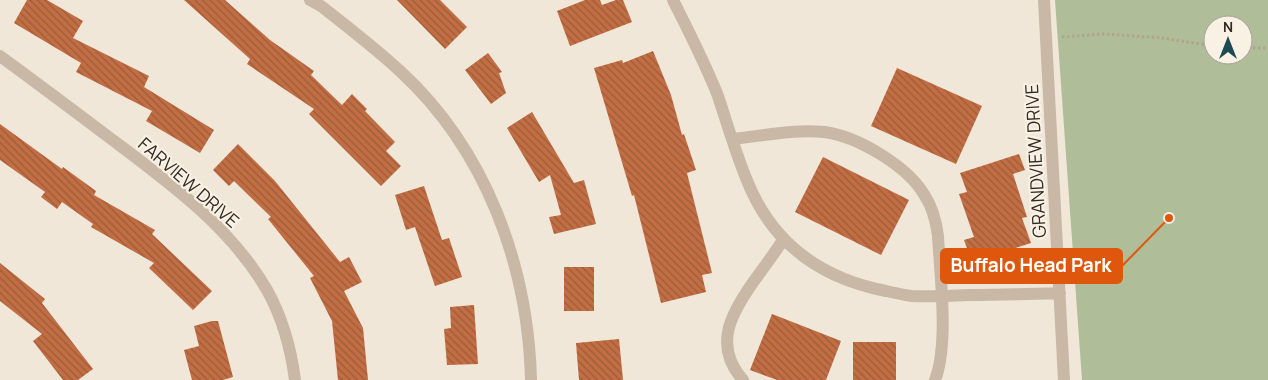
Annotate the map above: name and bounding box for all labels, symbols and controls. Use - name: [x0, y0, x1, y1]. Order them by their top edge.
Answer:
- north arrow: [1203, 15, 1253, 65]
- text: N: [1223, 17, 1233, 36]
- street label: GRANDVIEW DRIVE: [1019, 84, 1051, 238]
- street label: FARVIEW DRIVE: [134, 132, 244, 232]
- callout: Buffalo Head Park: [941, 249, 1122, 283]
- text: Buffalo Head Park: [950, 252, 1112, 278]

